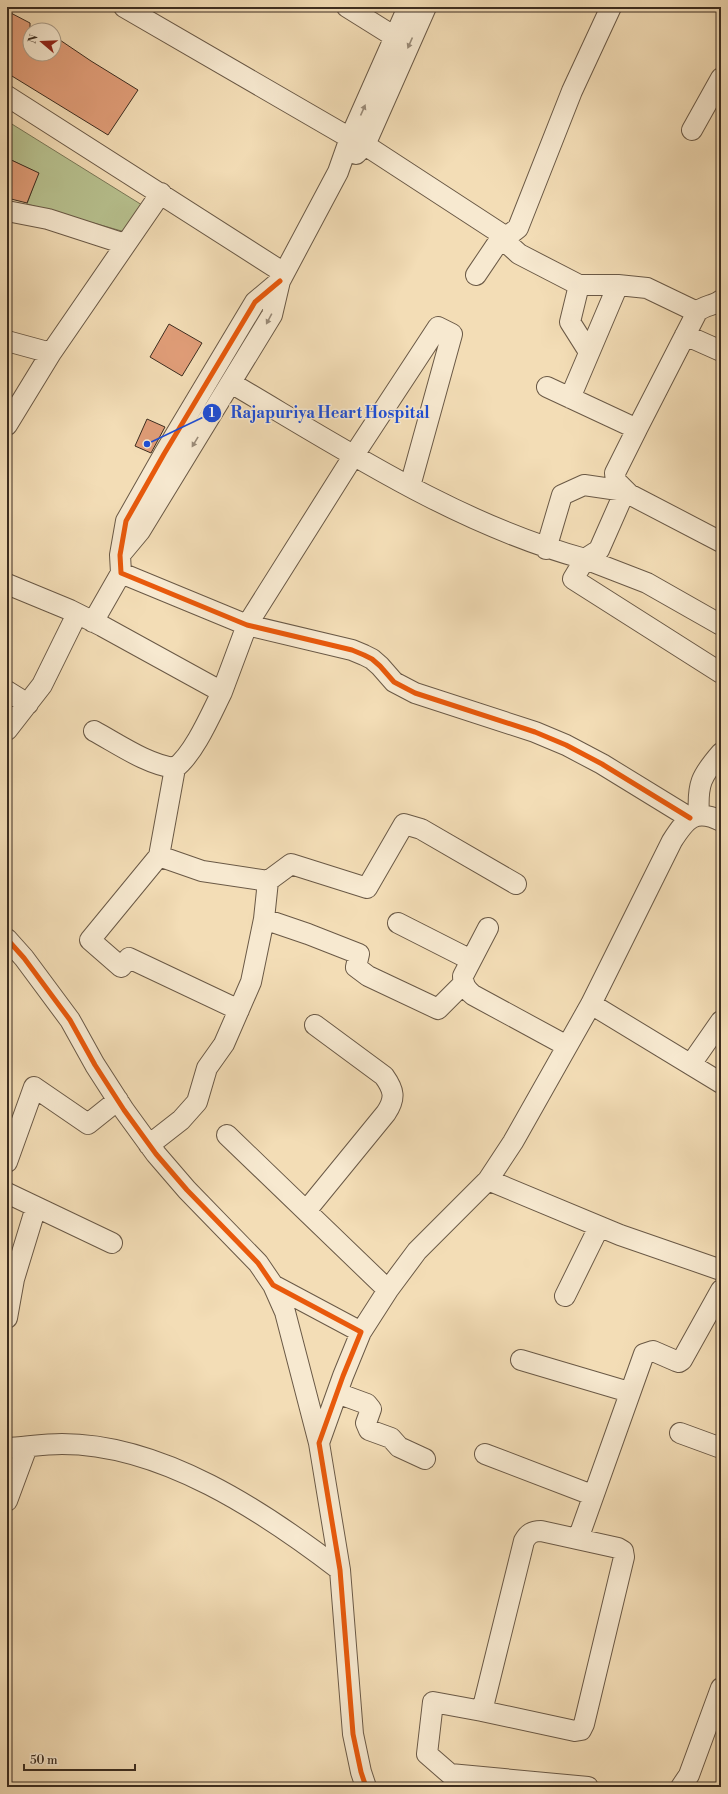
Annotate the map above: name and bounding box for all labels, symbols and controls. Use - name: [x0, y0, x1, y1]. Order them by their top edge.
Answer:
- north arrow: [22, 22, 62, 62]
- text: N: [25, 32, 42, 45]
- one-way arrow: [407, 37, 413, 48]
- one-way arrow: [360, 104, 366, 116]
- one-way arrow: [266, 313, 272, 324]
- callout: Rajapuriya Heart Hospital: [202, 399, 437, 427]
- text: Rajapuriya Heart Hospital: [230, 403, 430, 423]
- text: 1: [209, 406, 215, 421]
- one-way arrow: [192, 436, 199, 448]
- scale bar: [24, 1746, 135, 1772]
- text: 50 m: [30, 1753, 58, 1768]

